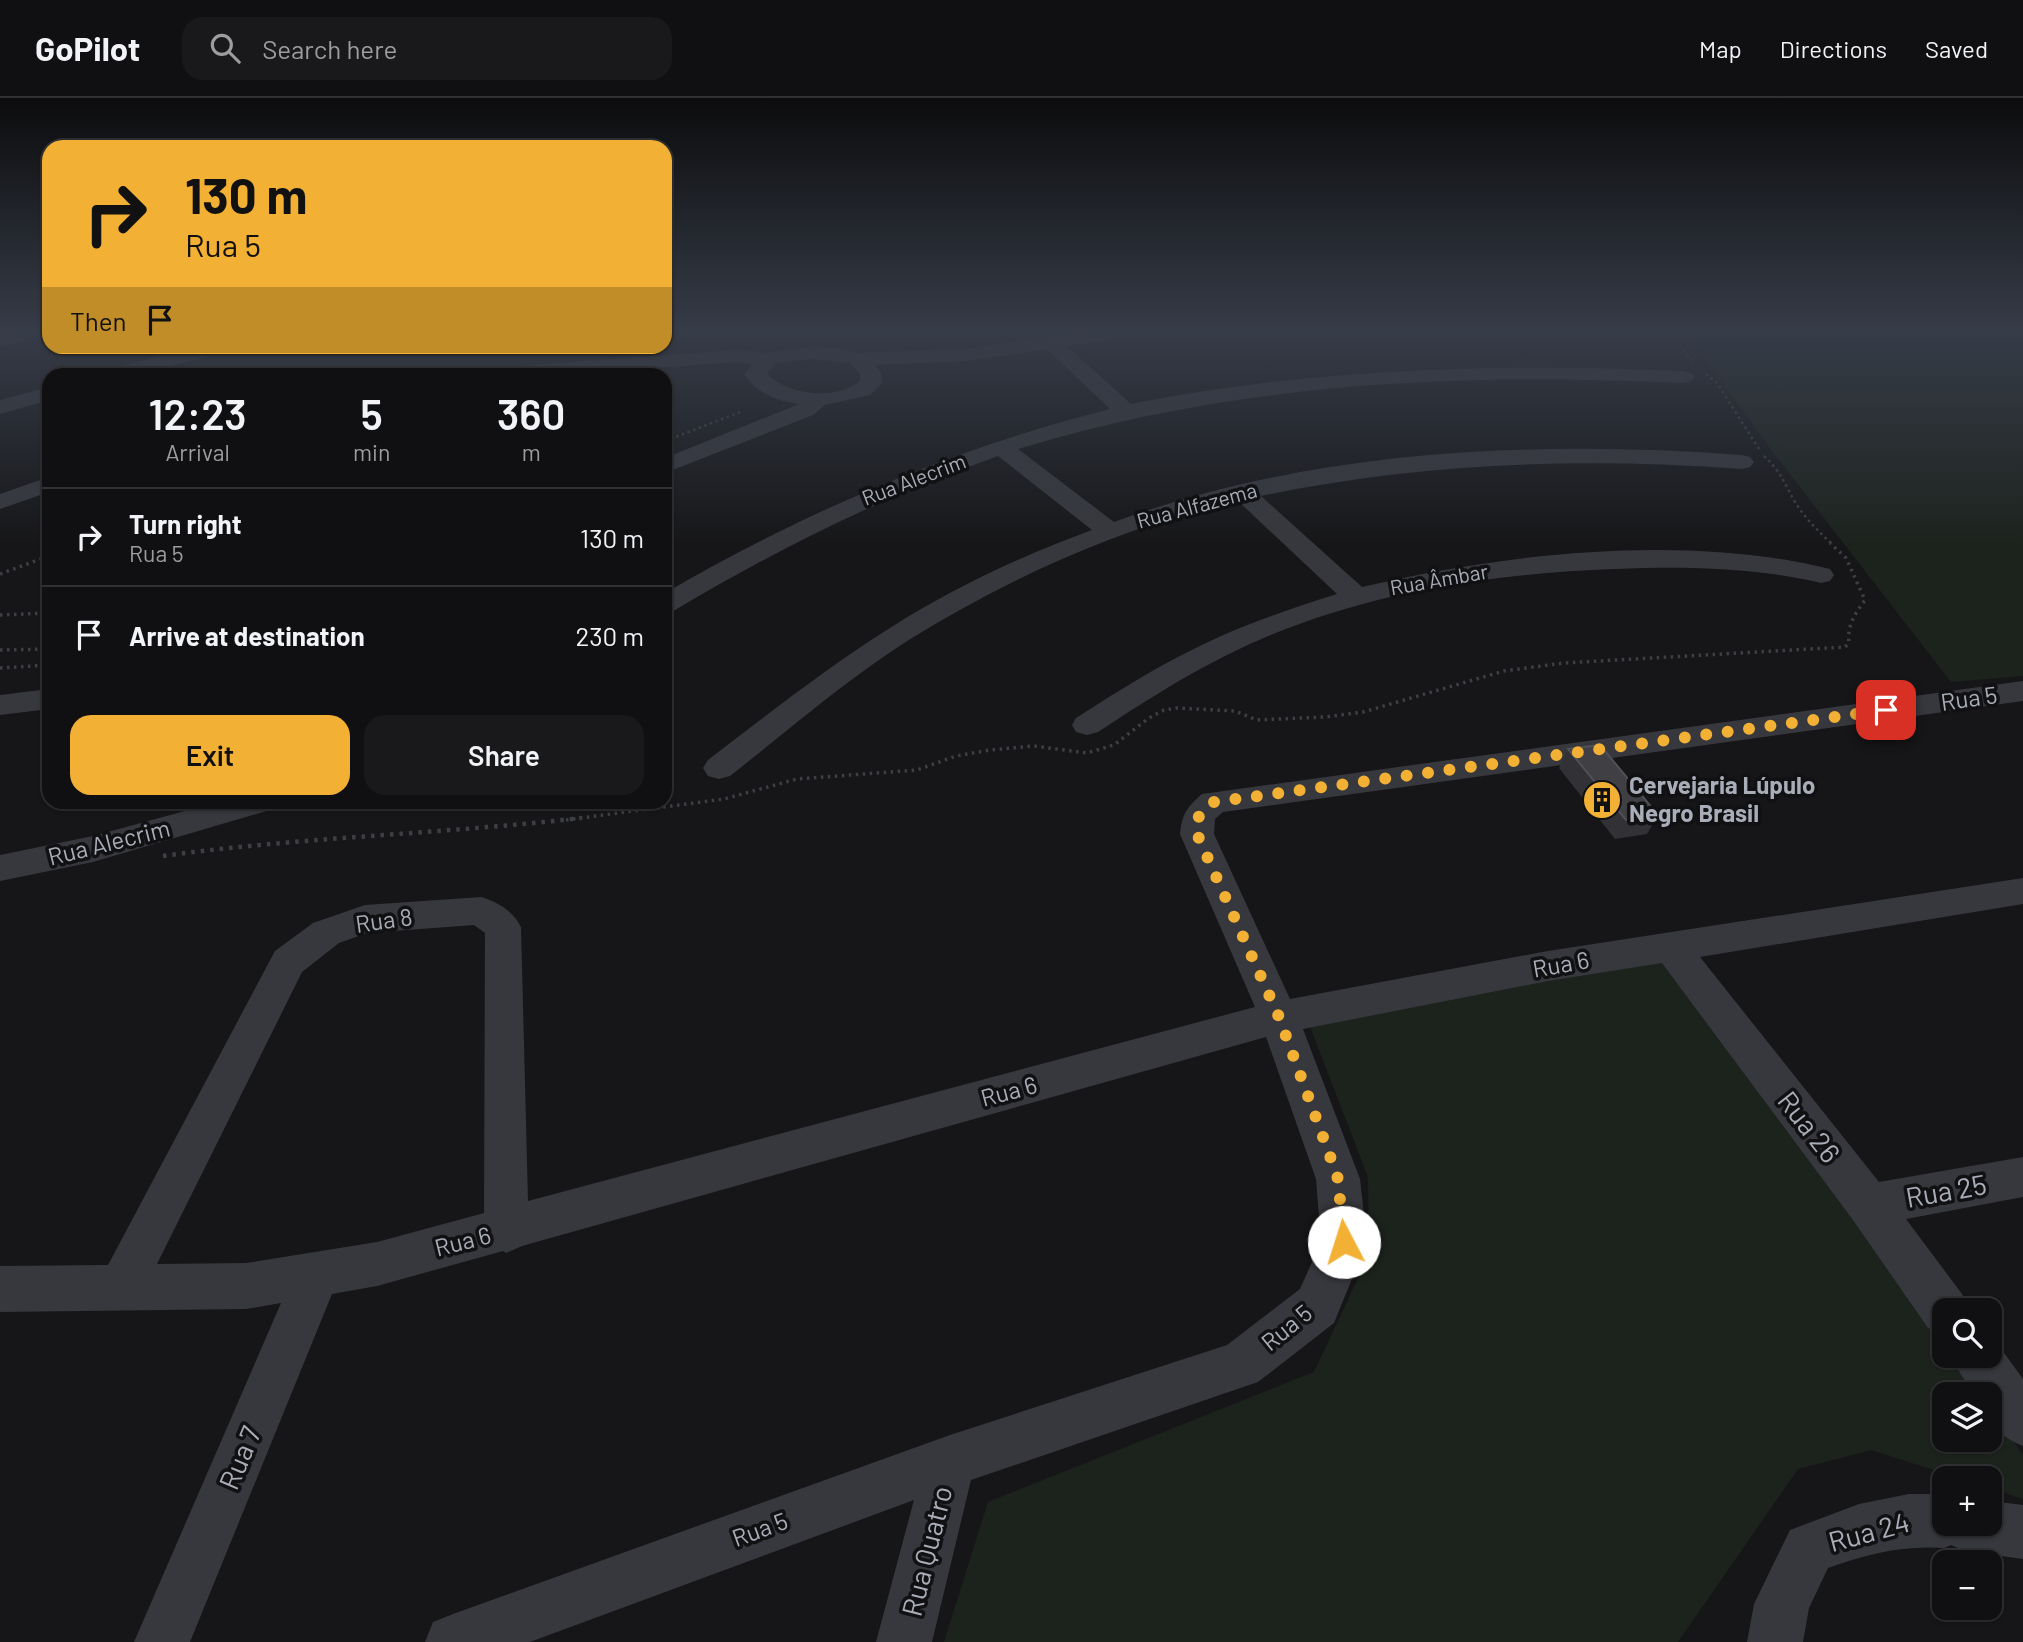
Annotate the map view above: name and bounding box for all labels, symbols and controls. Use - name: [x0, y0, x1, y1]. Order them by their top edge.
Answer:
- search box: [182, 17, 672, 80]
- text: GoPilot: [35, 28, 140, 68]
- icon: search: [206, 29, 244, 67]
- text: Search here: [262, 33, 397, 64]
- text: Map: [1699, 34, 1742, 63]
- text: Directions: [1780, 34, 1887, 63]
- text: Saved: [1925, 34, 1988, 63]
- text: 130 m: [185, 165, 307, 224]
- icon: right: [70, 168, 161, 259]
- text: Rua 5: [185, 225, 261, 263]
- icon: arrive: [141, 301, 179, 339]
- text: Then: [70, 305, 127, 336]
- text: 12:23: [149, 388, 246, 438]
- text: 5: [361, 388, 383, 438]
- text: 360: [497, 388, 565, 438]
- text: Arrival: [165, 438, 230, 466]
- text: min: [353, 438, 390, 466]
- text: m: [522, 438, 541, 466]
- street label: Rua Alecrim: [858, 447, 969, 510]
- street label: Rua Alfazema: [1134, 477, 1259, 533]
- text: Turn right: [129, 508, 242, 539]
- icon: right: [70, 518, 108, 556]
- text: 130 m: [580, 522, 644, 553]
- text: Rua 5: [129, 539, 184, 567]
- street label: Rua Âmbar: [1388, 558, 1490, 599]
- icon: arrive: [70, 616, 108, 654]
- text: Arrive at destination: [129, 620, 365, 651]
- text: 230 m: [575, 620, 644, 651]
- street label: Rua 5: [1939, 679, 1999, 716]
- pin: [1856, 680, 1916, 740]
- icon: arrive: [1867, 691, 1905, 729]
- button: Exit: [70, 715, 350, 795]
- button: Share: [364, 715, 644, 795]
- place label: Cervejaria Lúpulo Negro Brasil: [1629, 770, 1815, 827]
- building icon: Cervejaria Lúpulo Negro Brasil: [1581, 779, 1623, 821]
- street label: Rua Alecrim: [45, 812, 173, 871]
- street label: Rua 8: [353, 901, 414, 938]
- street label: Rua 6: [1530, 944, 1591, 983]
- street label: Rua 6: [977, 1069, 1040, 1112]
- street label: Rua 26: [1771, 1084, 1848, 1169]
- street label: Rua 25: [1903, 1166, 1989, 1214]
- position arrow: [1307, 1205, 1381, 1279]
- street label: Rua 6: [431, 1220, 494, 1262]
- street label: Rua 5: [1255, 1298, 1317, 1356]
- map controls: [1932, 1298, 2002, 1620]
- button: search: [1932, 1298, 2002, 1368]
- button: layers: [1932, 1382, 2002, 1452]
- street label: Rua 7: [211, 1421, 267, 1494]
- button: +: [1932, 1466, 2002, 1536]
- street label: Rua Quatro: [893, 1482, 959, 1619]
- street label: Rua 24: [1824, 1504, 1913, 1558]
- street label: Rua 5: [728, 1505, 791, 1552]
- button: −: [1932, 1550, 2002, 1620]

